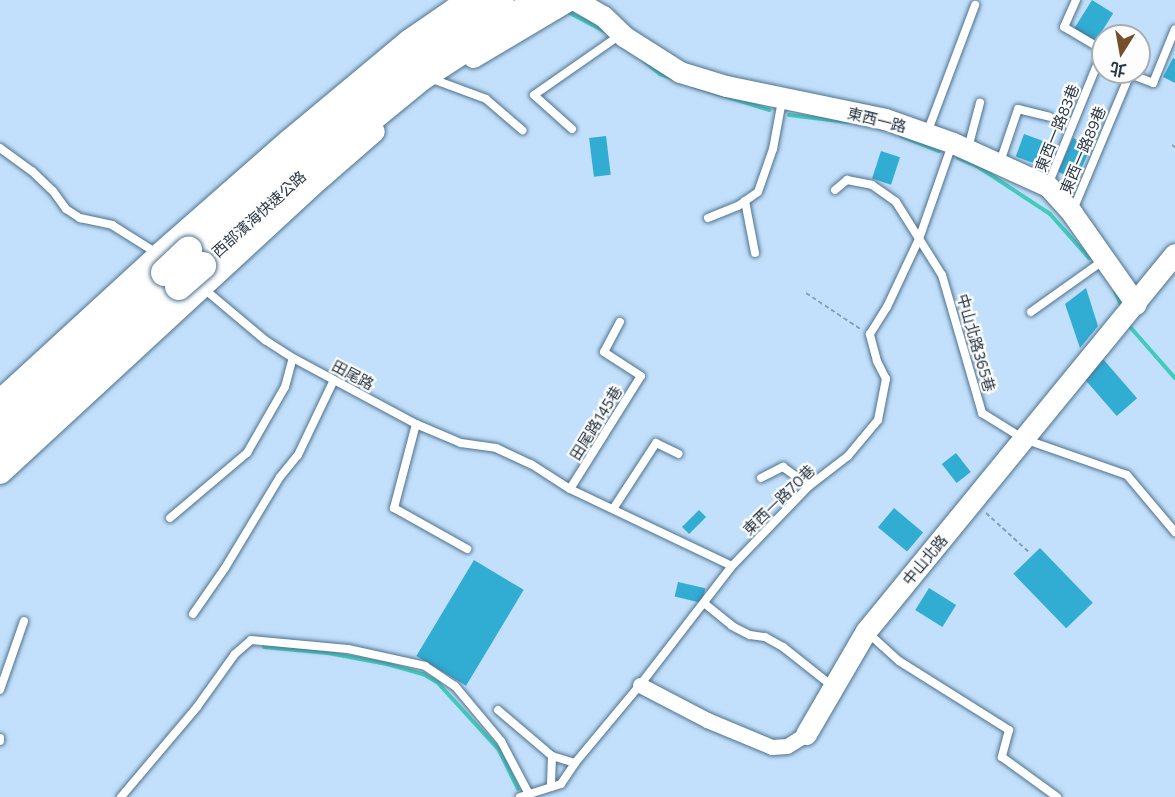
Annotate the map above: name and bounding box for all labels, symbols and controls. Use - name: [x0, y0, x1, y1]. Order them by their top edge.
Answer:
- north arrow: [1091, 24, 1151, 84]
- text: 北: [1108, 59, 1128, 81]
- street label: 東西一路83巷: [1031, 82, 1083, 174]
- street label: 東西一路: [846, 104, 908, 136]
- street label: 東西一路89巷: [1057, 104, 1109, 196]
- street label: 西部濱海快速公路: [208, 167, 310, 261]
- street label: 中山北路365巷: [953, 292, 999, 394]
- street label: 田尾路: [329, 356, 377, 394]
- street label: 田尾路145巷: [566, 383, 626, 463]
- street label: 東西一路70巷: [739, 461, 819, 539]
- street label: 中山北路: [899, 531, 951, 589]

